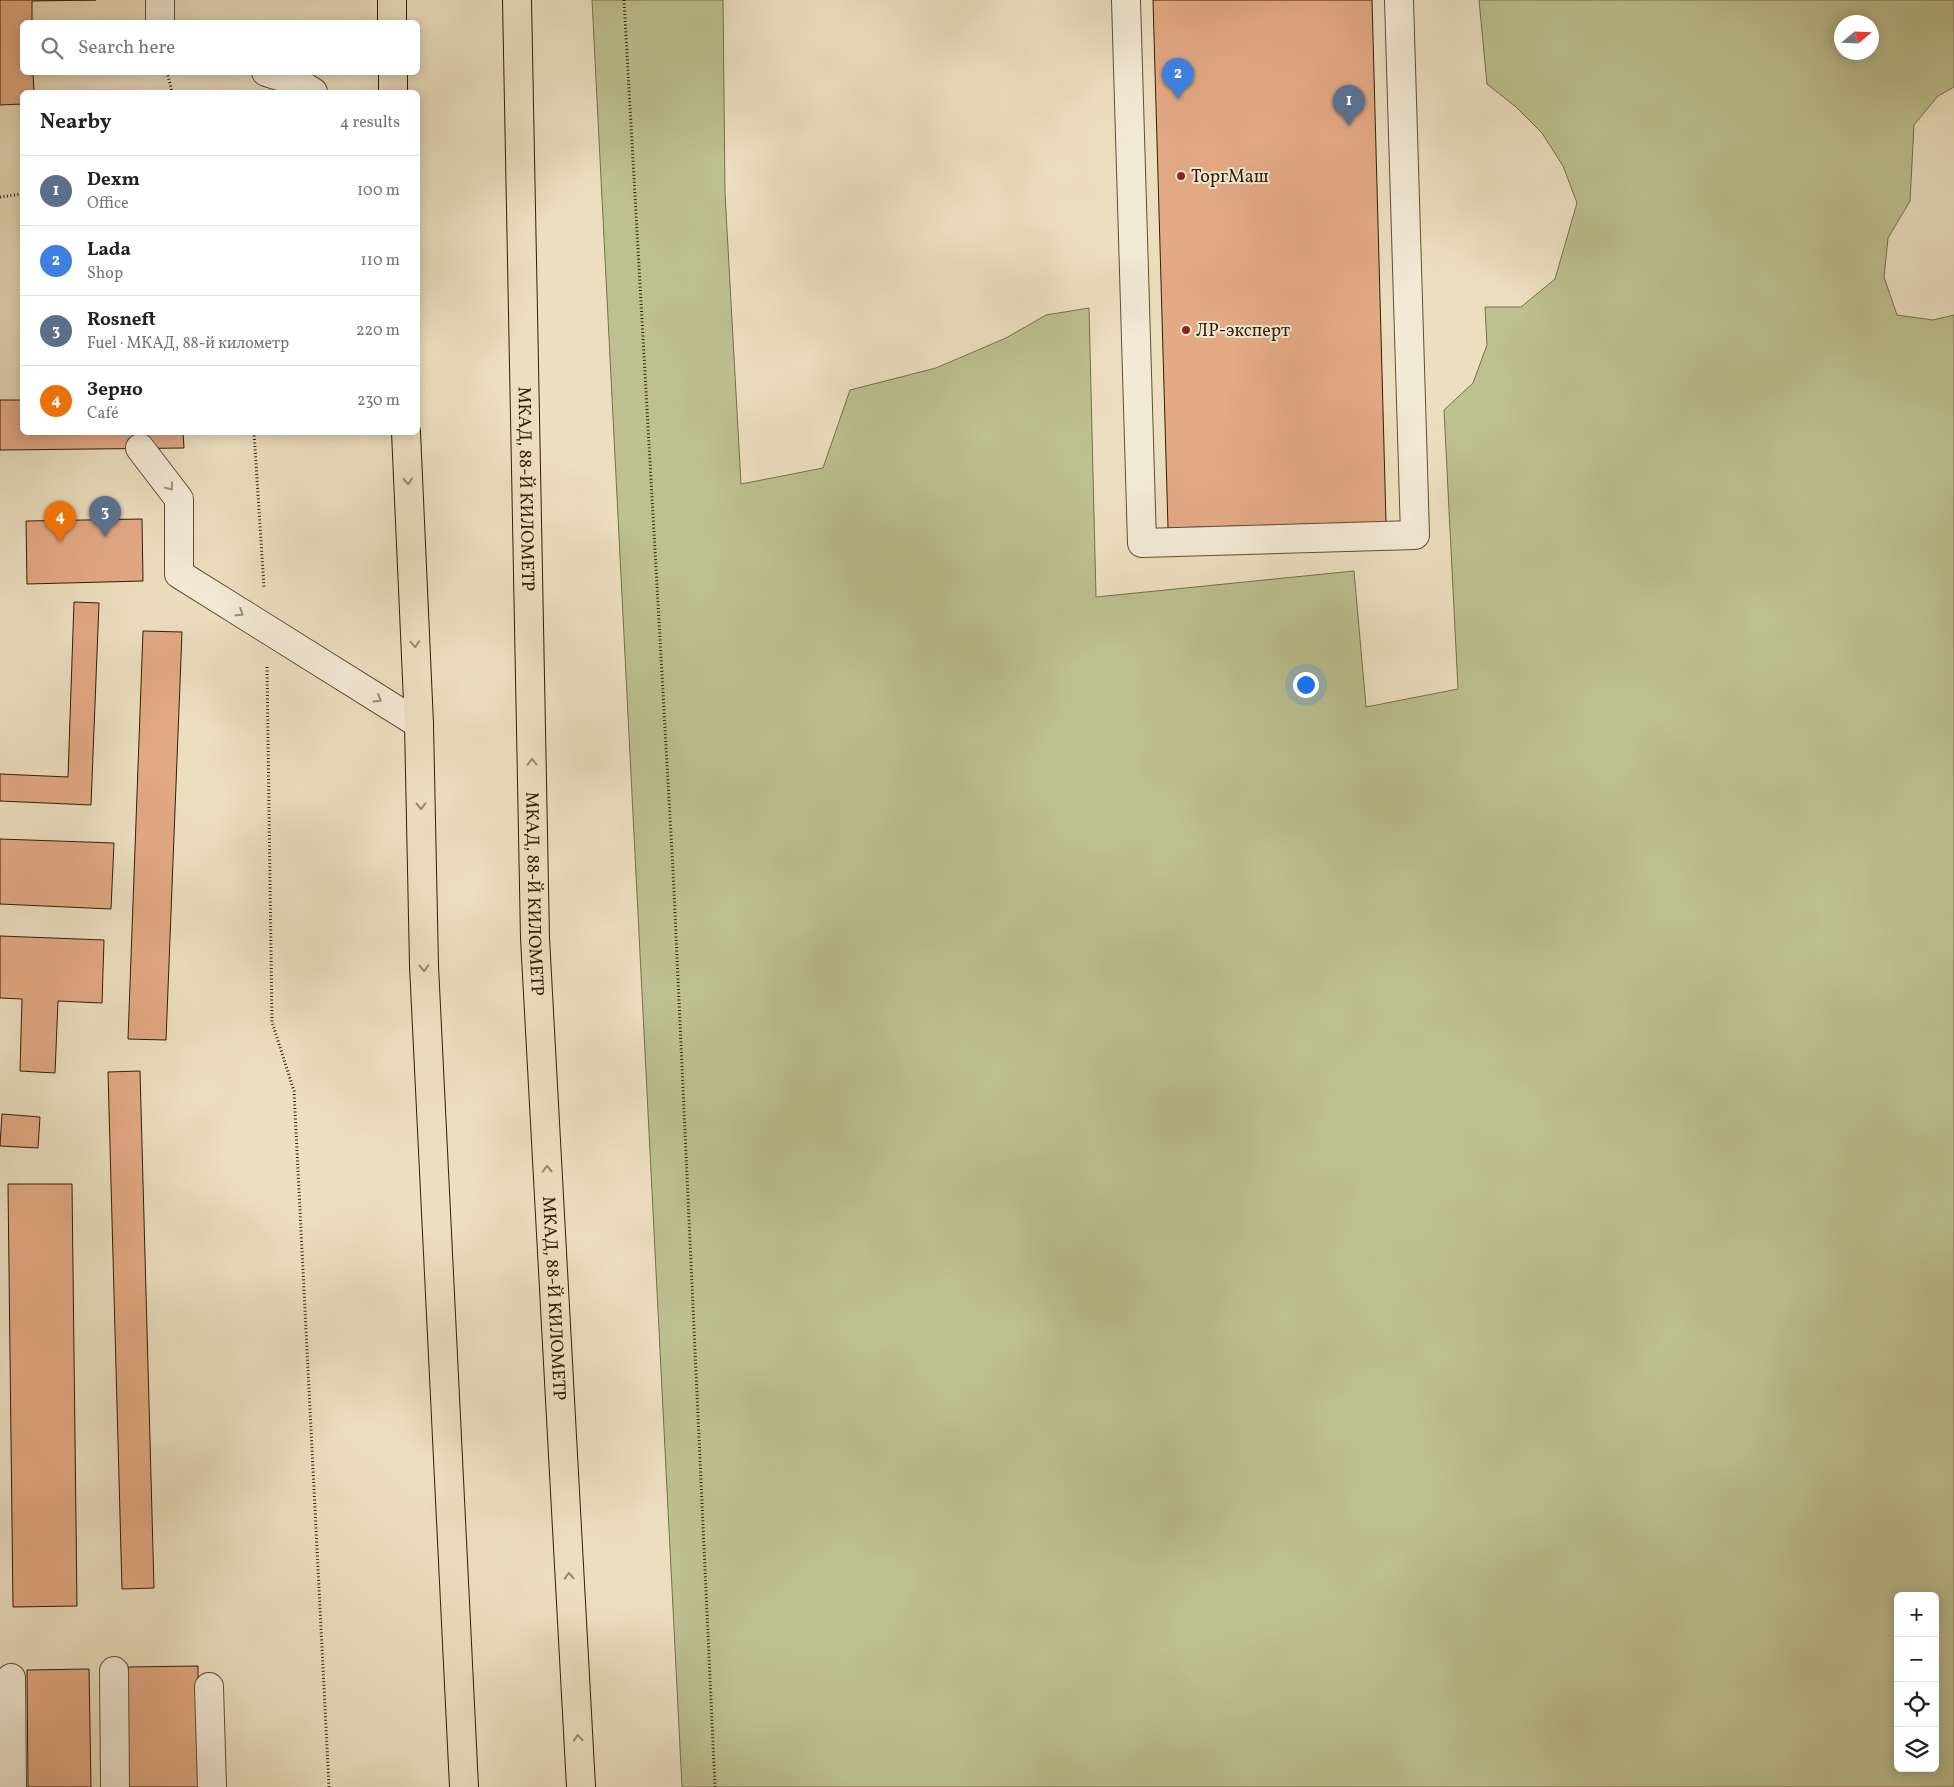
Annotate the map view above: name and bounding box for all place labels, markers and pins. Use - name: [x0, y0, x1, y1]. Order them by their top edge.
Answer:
- pin: 2: [1162, 58, 1194, 99]
- pin: 1: [1333, 85, 1365, 126]
- place label: ТоргМаш: [1191, 165, 1269, 190]
- marker: ТоргМаш: [1175, 170, 1187, 182]
- place label: ЛР-эксперт: [1196, 319, 1290, 344]
- marker: ЛР-эксперт: [1180, 324, 1192, 336]
- pin: 3: [89, 496, 121, 537]
- pin: 4: [44, 501, 76, 542]

